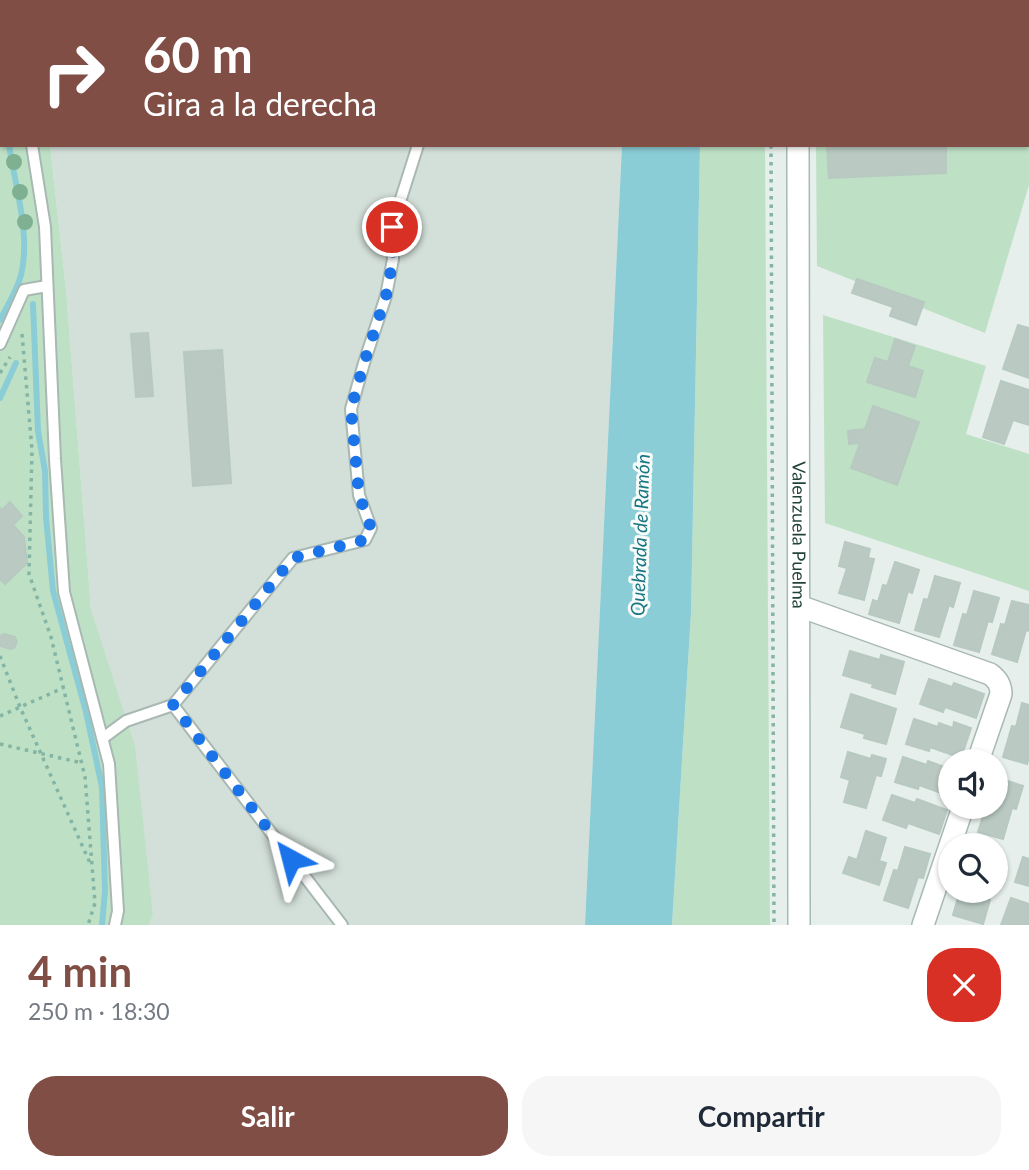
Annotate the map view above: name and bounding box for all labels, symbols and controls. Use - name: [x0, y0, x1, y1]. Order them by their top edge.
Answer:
- text: 60 m: [143, 25, 253, 83]
- icon: right: [28, 28, 119, 119]
- text: Gira a la derecha: [143, 84, 377, 123]
- pin: [362, 197, 422, 257]
- icon: arrive: [373, 208, 411, 246]
- water label: Quebrada de Ramón: [625, 454, 654, 616]
- street label: Valenzuela Puelma: [788, 461, 811, 609]
- map controls: [938, 749, 1008, 903]
- button: sound: [938, 749, 1008, 819]
- position arrow: [254, 822, 328, 896]
- button: search: [938, 833, 1008, 903]
- text: 4 min: [28, 946, 132, 996]
- button: close: [927, 948, 1001, 1022]
- text: 250 m · 18:30: [28, 997, 170, 1025]
- button: Salir: [28, 1076, 508, 1156]
- button: Compartir: [522, 1076, 1001, 1156]

